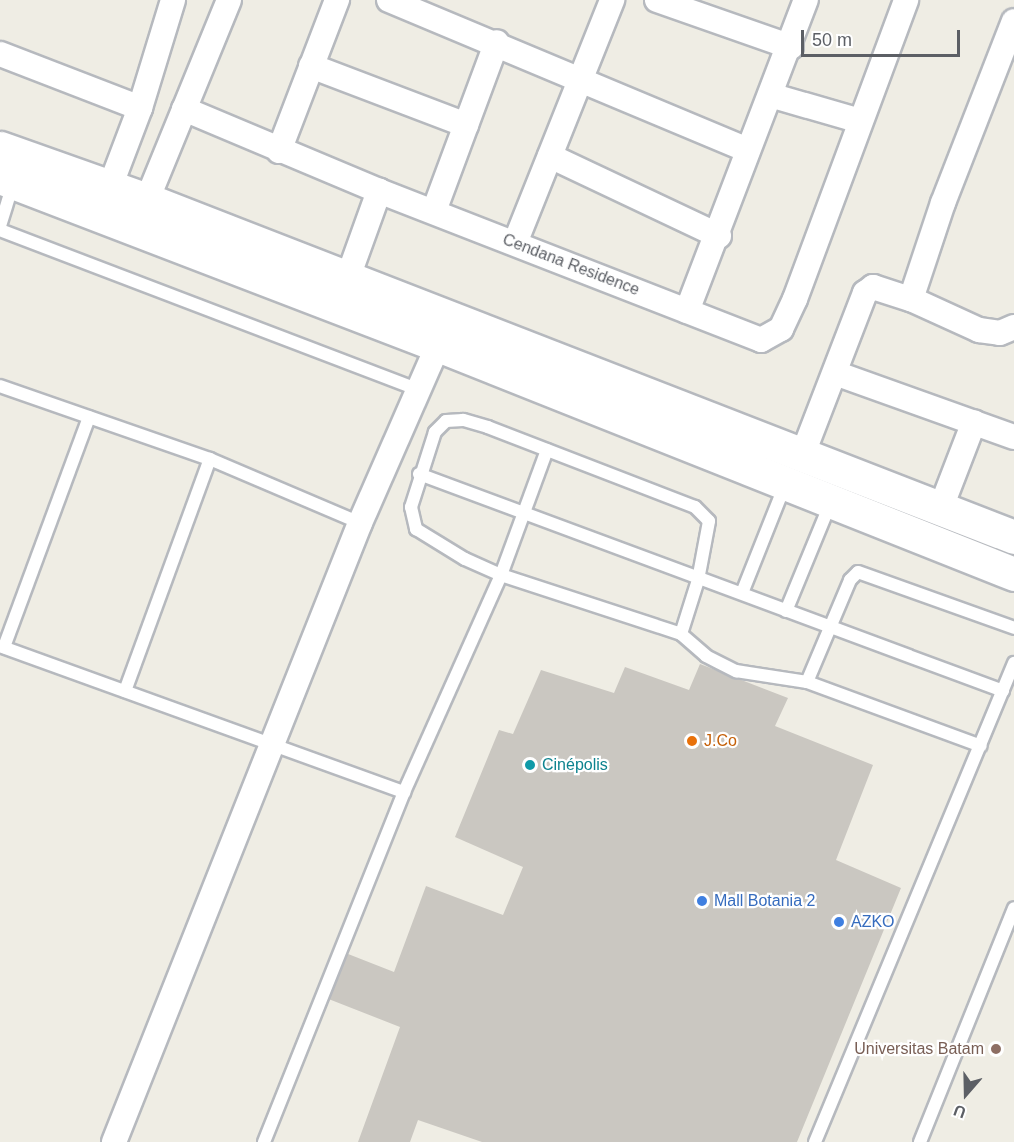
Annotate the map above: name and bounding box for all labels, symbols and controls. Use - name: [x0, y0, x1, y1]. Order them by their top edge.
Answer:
- scale bar: [804, 18, 963, 56]
- text: 50 m: [812, 30, 852, 50]
- street label: Cendana Residence: [500, 230, 642, 300]
- place label: J.Co: [704, 731, 737, 751]
- marker: J.Co: [685, 734, 699, 748]
- place label: Cinépolis: [542, 755, 608, 775]
- marker: Cinépolis: [523, 758, 537, 772]
- place label: Mall Botania 2: [714, 891, 815, 911]
- marker: Mall Botania 2: [695, 894, 709, 908]
- place label: AZKO: [851, 912, 895, 932]
- marker: AZKO: [832, 915, 846, 929]
- place label: Universitas Batam: [854, 1039, 984, 1059]
- marker: Universitas Batam: [989, 1042, 1003, 1056]
- north arrow: [936, 1064, 996, 1124]
- text: U: [951, 1101, 968, 1121]

